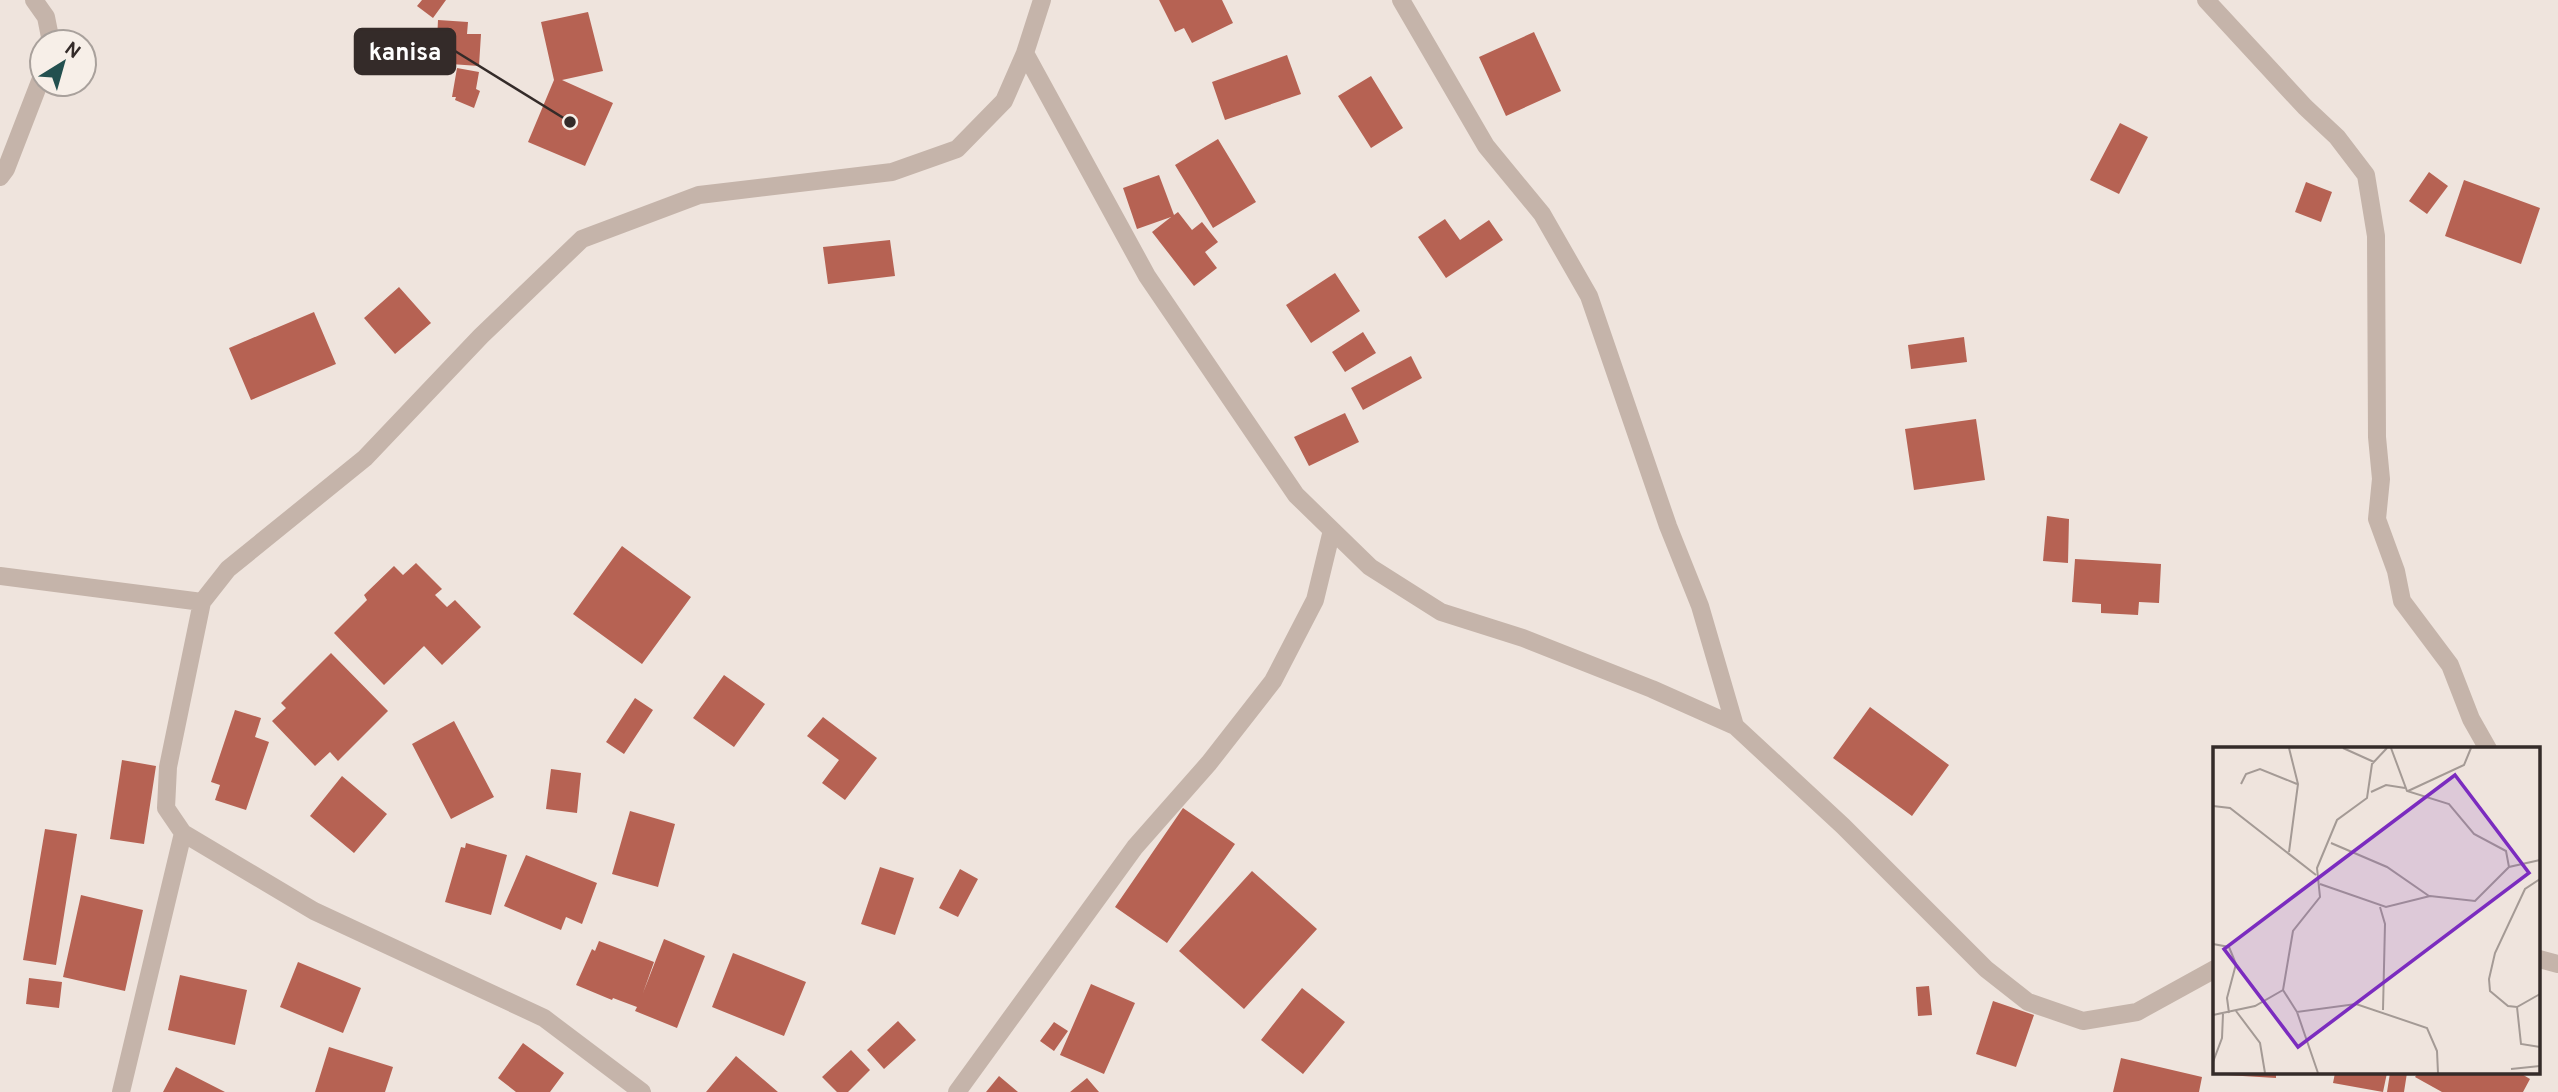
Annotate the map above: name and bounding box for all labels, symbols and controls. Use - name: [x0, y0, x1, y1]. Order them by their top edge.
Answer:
- north arrow: [28, 28, 98, 98]
- callout: kanisa: [355, 29, 455, 74]
- text: N: [59, 37, 85, 65]
- text: kanisa: [369, 39, 441, 69]
- inset map: [2213, 747, 2540, 1074]

